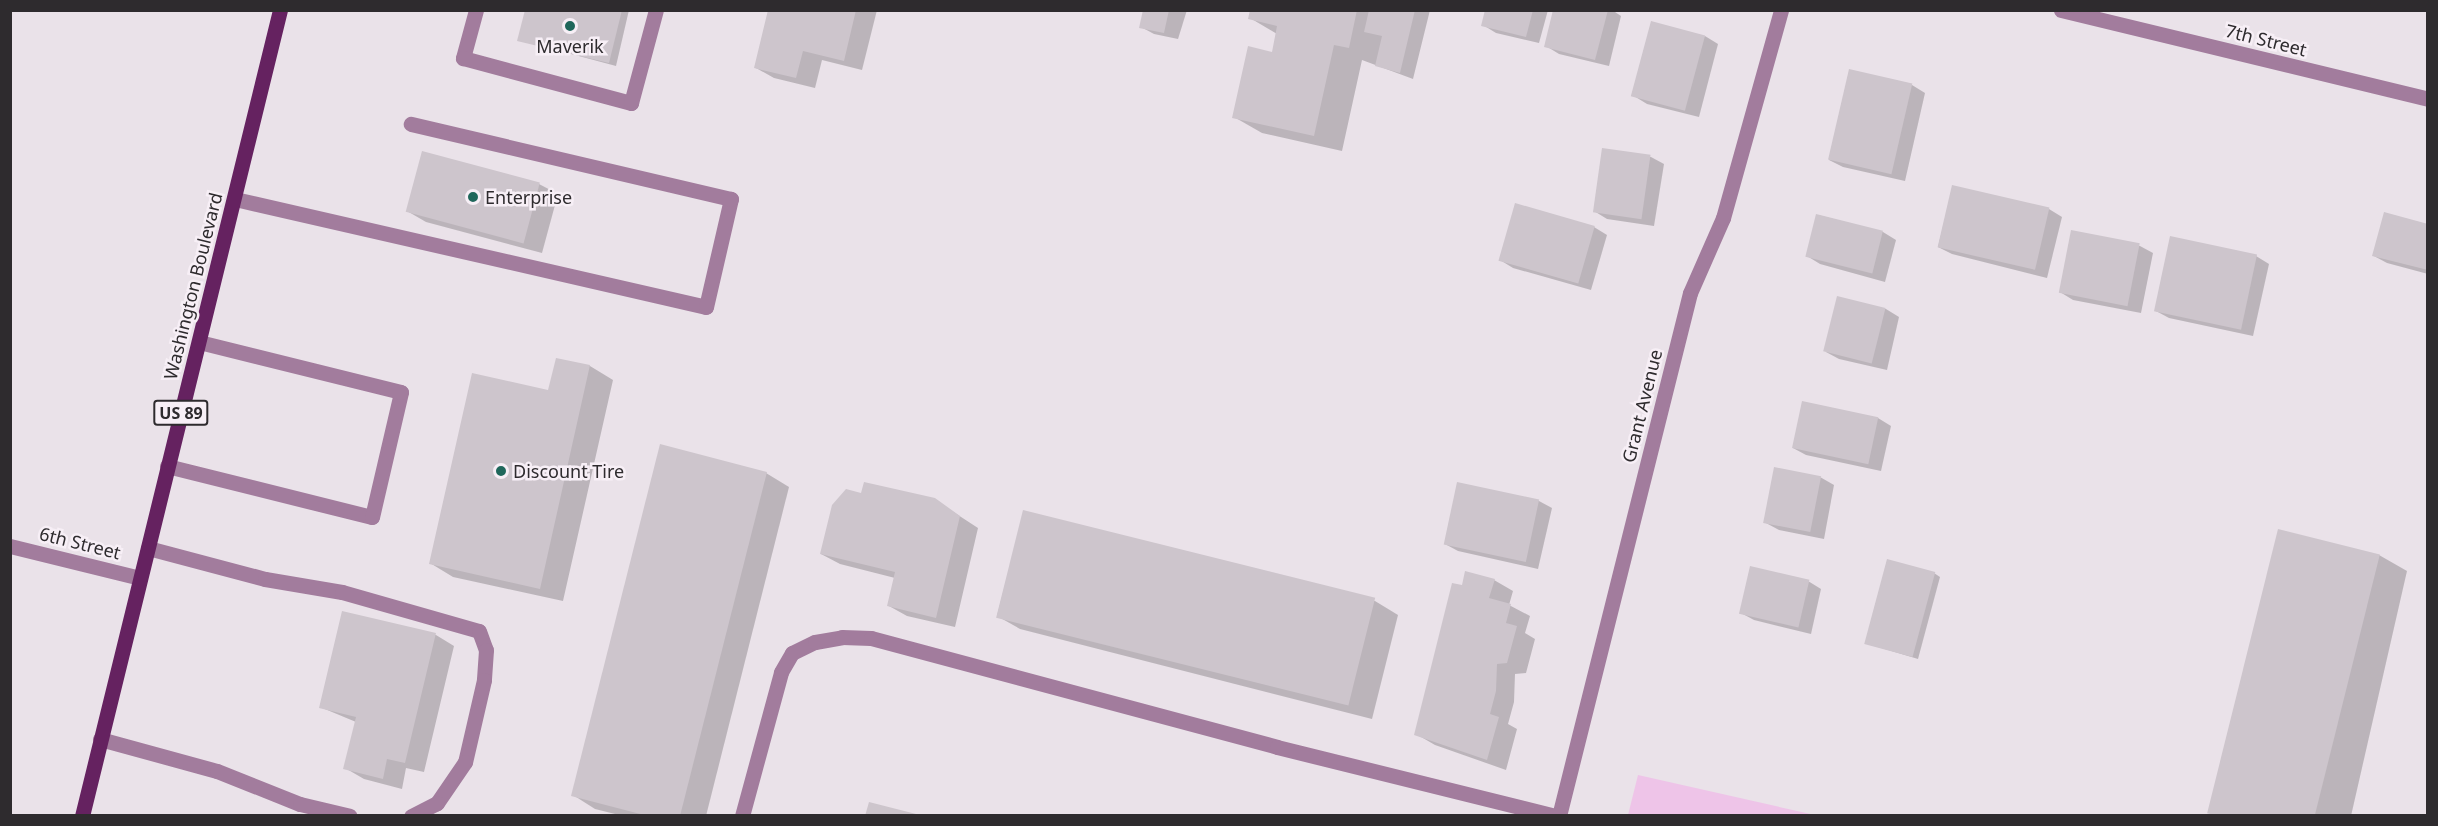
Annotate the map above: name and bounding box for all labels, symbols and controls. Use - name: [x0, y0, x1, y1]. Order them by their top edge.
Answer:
- marker: Maverik: [563, 19, 577, 33]
- street label: 7th Street: [2223, 19, 2309, 61]
- place label: Maverik: [536, 35, 604, 57]
- place label: Enterprise: [485, 186, 572, 208]
- street label: Washington Boulevard: [159, 190, 227, 382]
- marker: Enterprise: [466, 190, 480, 204]
- street label: Grant Avenue: [1618, 347, 1666, 465]
- road number: US 89: [152, 400, 210, 426]
- place label: Discount Tire: [513, 460, 624, 482]
- marker: Discount Tire: [494, 464, 508, 478]
- street label: 6th Street: [37, 522, 123, 564]

